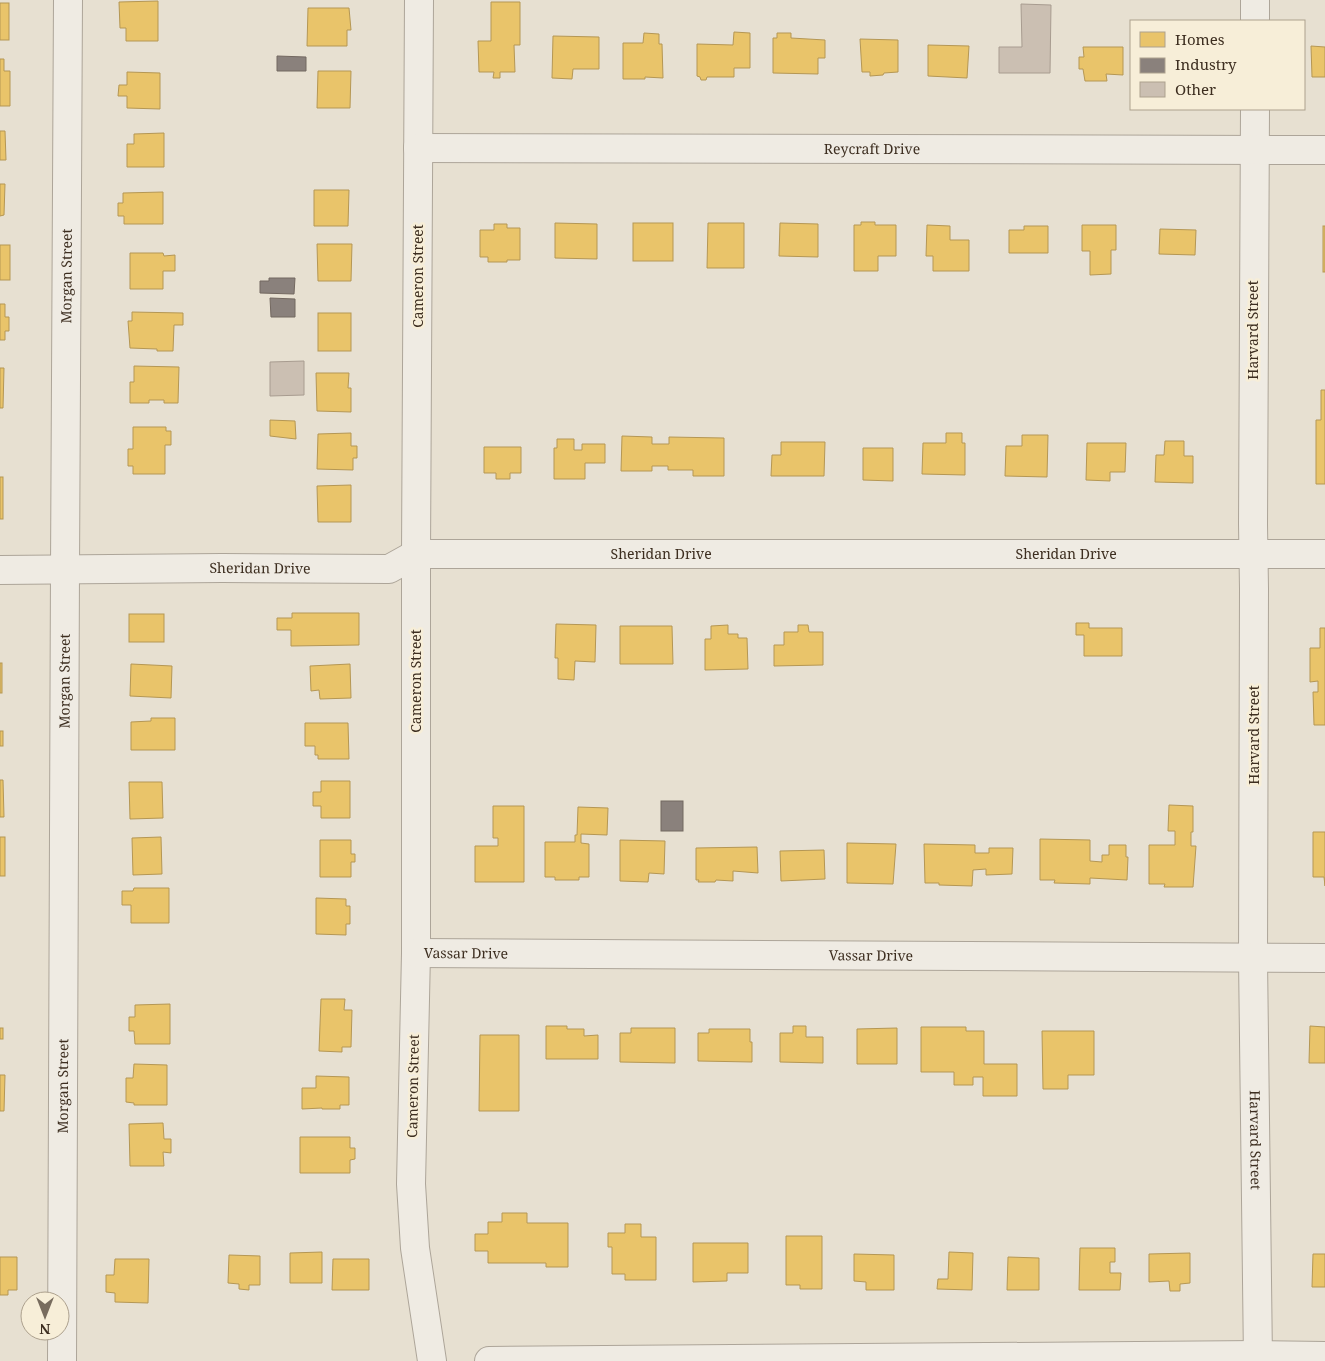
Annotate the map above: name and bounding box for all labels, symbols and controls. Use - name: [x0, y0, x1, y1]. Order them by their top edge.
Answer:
- legend: [1130, 20, 1305, 110]
- text: Homes: [1175, 29, 1225, 49]
- text: Industry: [1175, 54, 1237, 74]
- text: Other: [1175, 79, 1216, 99]
- street label: Reycraft Drive: [824, 139, 920, 158]
- street label: Cameron Street: [408, 224, 427, 328]
- street label: Morgan Street: [56, 228, 76, 324]
- street label: Harvard Street: [1243, 280, 1262, 380]
- street label: Sheridan Drive: [611, 544, 712, 563]
- street label: Sheridan Drive: [1016, 544, 1117, 563]
- street label: Sheridan Drive: [209, 558, 311, 578]
- street label: Cameron Street: [406, 629, 425, 733]
- street label: Morgan Street: [54, 633, 74, 729]
- street label: Harvard Street: [1244, 685, 1263, 785]
- street label: Vassar Drive: [424, 943, 508, 963]
- street label: Vassar Drive: [829, 945, 913, 965]
- street label: Cameron Street: [402, 1034, 423, 1138]
- street label: Morgan Street: [53, 1038, 72, 1134]
- street label: Harvard Street: [1246, 1090, 1266, 1190]
- north arrow: [20, 1291, 70, 1341]
- text: N: [39, 1320, 51, 1339]

